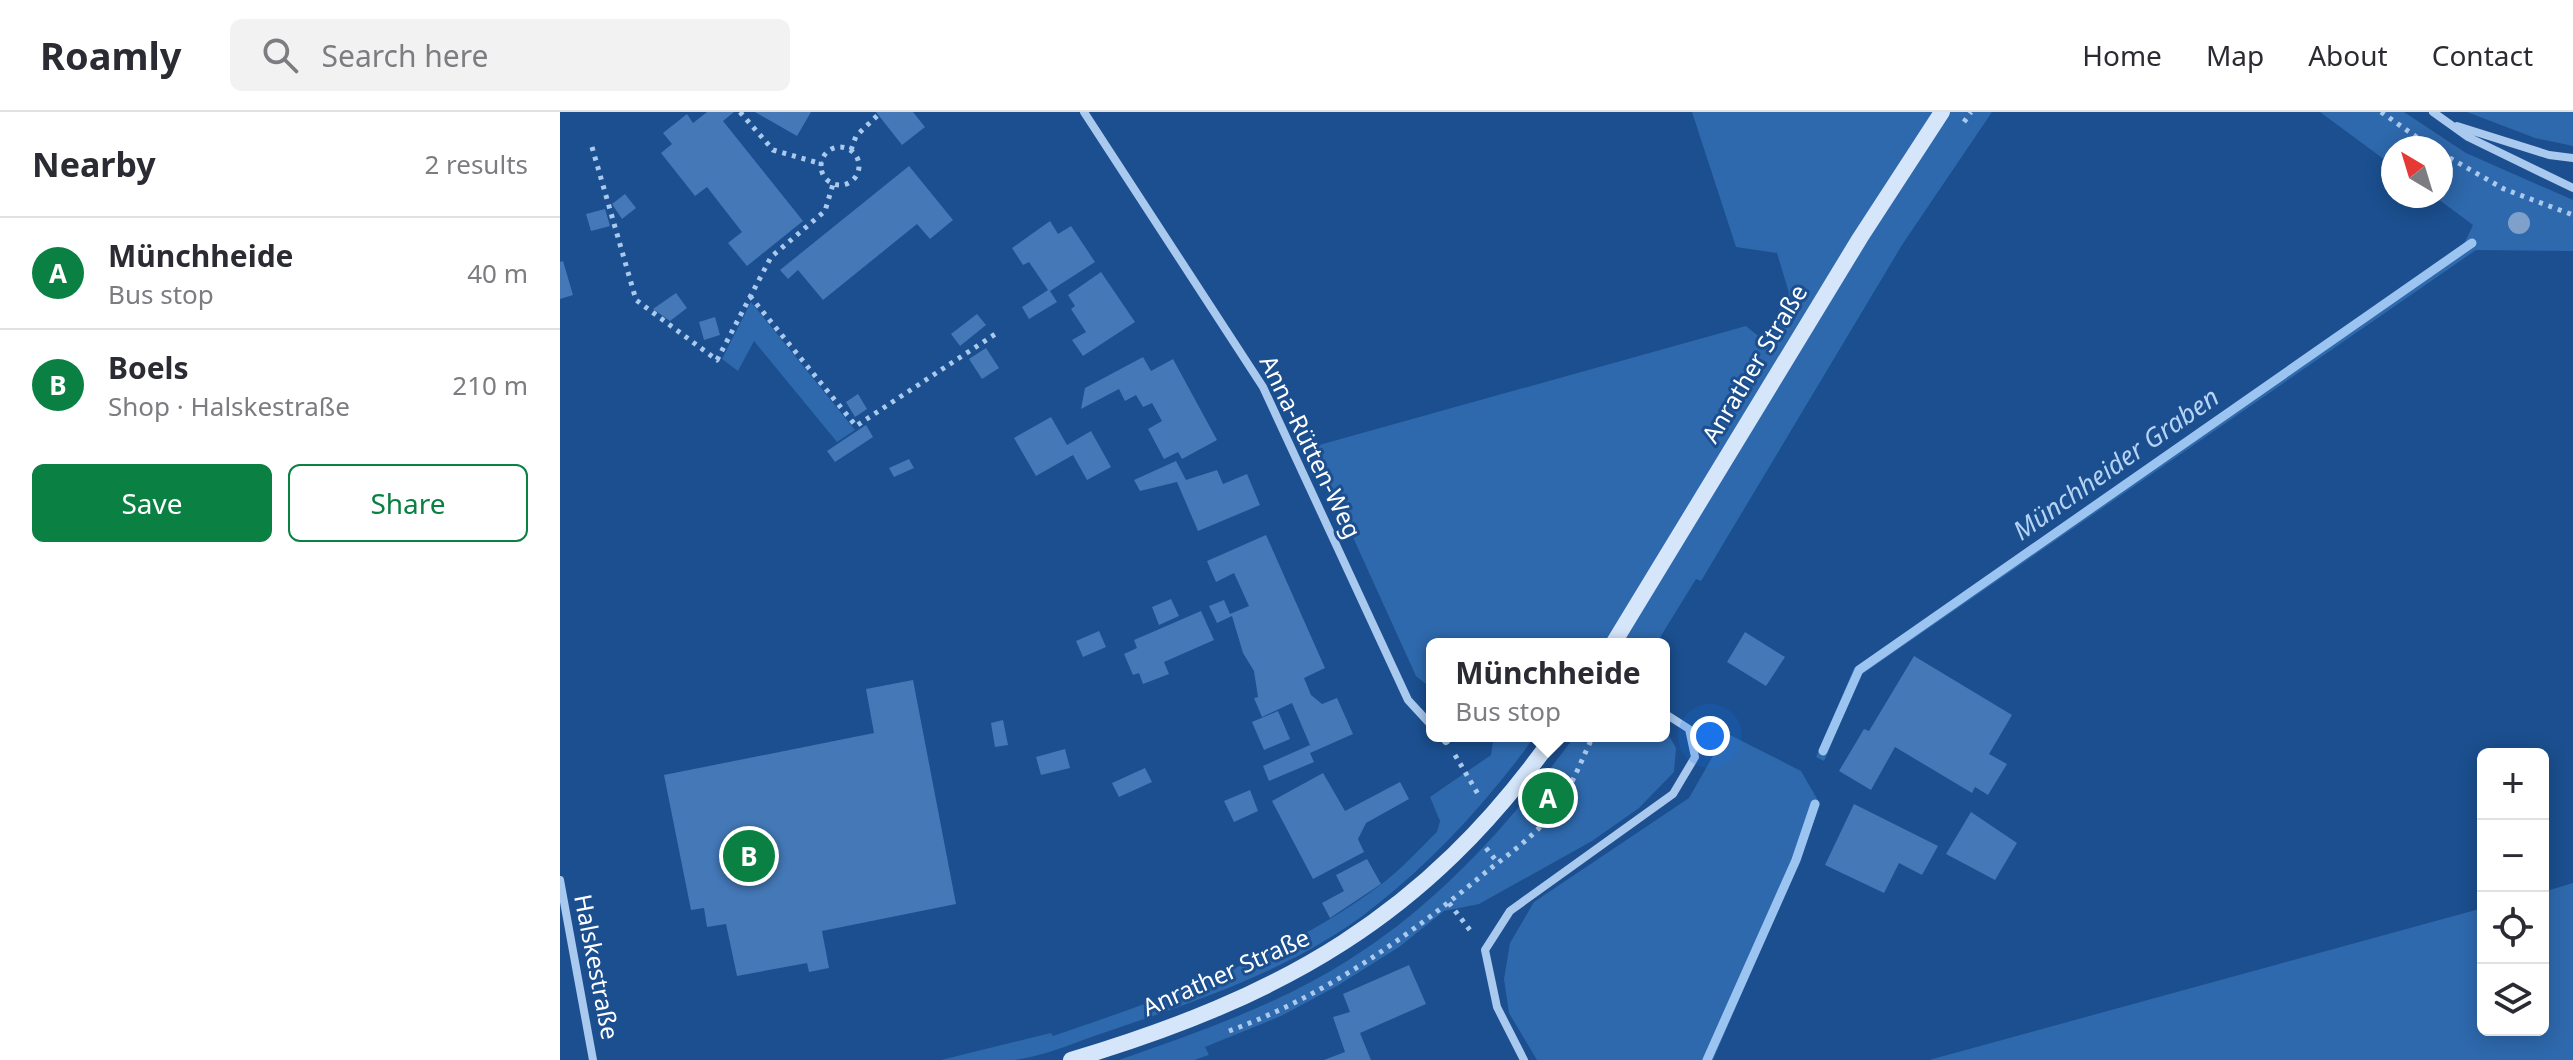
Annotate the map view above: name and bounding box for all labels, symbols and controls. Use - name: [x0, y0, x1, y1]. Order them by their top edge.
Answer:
- search box: [230, 19, 790, 91]
- text: Roamly: [40, 29, 182, 81]
- icon: search: [258, 33, 302, 77]
- text: Search here: [322, 35, 488, 76]
- text: Home: [2082, 36, 2162, 74]
- text: Map: [2206, 36, 2264, 74]
- text: About: [2308, 36, 2388, 74]
- text: Contact: [2432, 36, 2533, 74]
- north arrow: [2381, 136, 2453, 208]
- text: Nearby: [32, 141, 156, 187]
- text: 2 results: [424, 146, 528, 182]
- text: Münchheide: [108, 235, 294, 276]
- text: A: [49, 255, 67, 291]
- text: 40 m: [467, 255, 528, 291]
- text: Bus stop: [108, 276, 214, 312]
- street label: Anrather Straße: [1693, 278, 1814, 449]
- text: Boels: [108, 347, 189, 388]
- street label: Anna-Rütten-Weg: [1253, 349, 1370, 543]
- text: B: [49, 367, 67, 403]
- text: 210 m: [452, 367, 528, 403]
- water label: Münchheider Graben: [2005, 378, 2226, 548]
- text: Shop · Halskestraße: [108, 388, 350, 424]
- button: Save: [32, 464, 272, 542]
- button: Share: [288, 464, 528, 542]
- popup: [1426, 638, 1670, 742]
- text: Münchheide: [1455, 652, 1641, 693]
- text: Bus stop: [1455, 693, 1561, 729]
- your location: [1690, 716, 1730, 756]
- map controls: [2477, 748, 2549, 1036]
- button: +: [2477, 748, 2549, 820]
- pin: A: [1522, 768, 1574, 828]
- button: −: [2477, 820, 2549, 892]
- pin: B: [723, 826, 775, 886]
- street label: Halskestraße: [567, 891, 628, 1042]
- button: locate: [2477, 892, 2549, 964]
- street label: Anrather Straße: [1137, 920, 1314, 1023]
- button: layers: [2477, 964, 2549, 1036]

